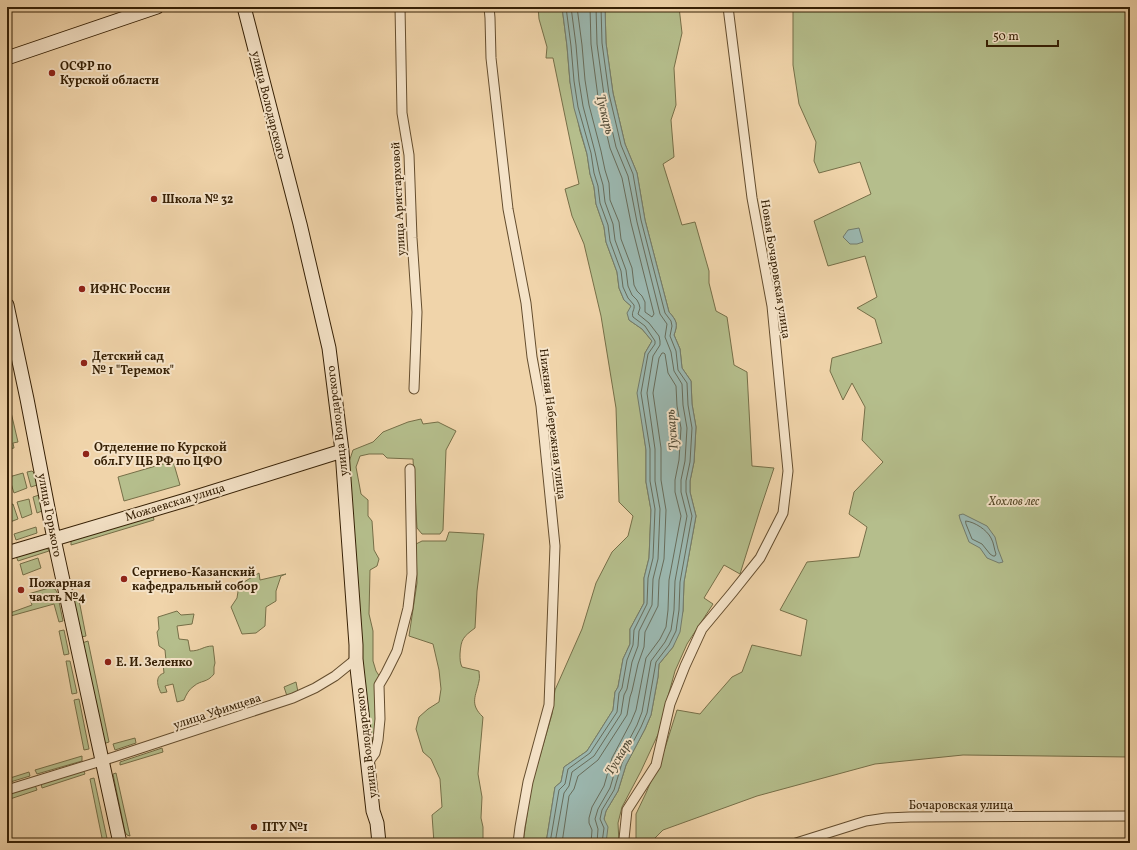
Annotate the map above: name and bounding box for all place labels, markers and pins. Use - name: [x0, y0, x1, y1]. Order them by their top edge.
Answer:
- place label: ОСФР по Курской области: [60, 59, 159, 89]
- marker: ОСФР по Курской области: [47, 68, 57, 78]
- place label: Школа № 32: [162, 192, 233, 208]
- marker: Школа № 32: [149, 194, 159, 204]
- place label: ИФНС России: [90, 282, 170, 298]
- marker: ИФНС России: [77, 284, 87, 294]
- place label: Детский сад № 1 "Теремок": [92, 349, 174, 379]
- marker: Детский сад № 1 "Теремок": [79, 358, 89, 368]
- place label: Отделение по Курской обл.ГУ ЦБ РФ по ЦФО: [94, 440, 227, 470]
- marker: Отделение по Курской обл.ГУ ЦБ РФ по ЦФО: [81, 449, 91, 459]
- place label: Сергиево-Казанский кафедральный собор: [132, 565, 259, 595]
- marker: Сергиево-Казанский кафедральный собор: [119, 574, 129, 584]
- place label: Пожарная часть №4: [29, 576, 91, 606]
- marker: Пожарная часть №4: [16, 585, 26, 595]
- place label: Е. И. Зеленко: [116, 655, 193, 671]
- marker: Е. И. Зеленко: [103, 657, 113, 667]
- place label: ПТУ №1: [262, 820, 308, 836]
- marker: ПТУ №1: [249, 822, 259, 832]

